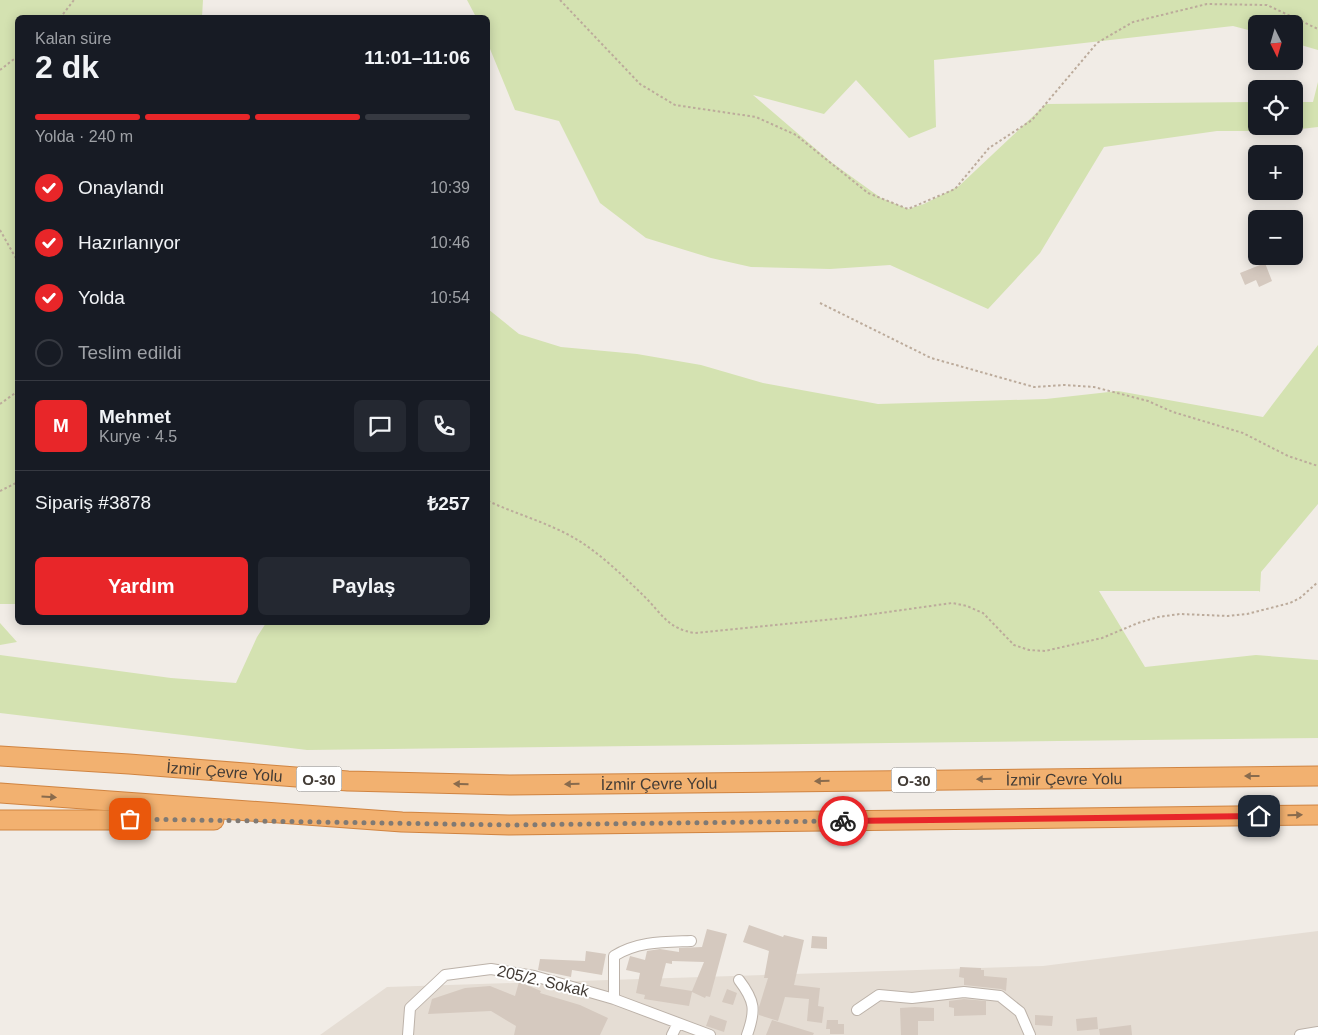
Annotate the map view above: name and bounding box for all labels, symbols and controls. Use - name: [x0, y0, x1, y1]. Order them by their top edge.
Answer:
- north arrow: [1248, 15, 1302, 70]
- map controls: [1248, 15, 1303, 265]
- text: Kalan süre: [35, 30, 112, 47]
- text: 11:01–11:06: [364, 47, 470, 68]
- text: 2 dk: [35, 49, 99, 85]
- button: locate: [1248, 80, 1303, 135]
- text: Yolda · 240 m: [35, 128, 133, 145]
- button: +: [1248, 145, 1303, 200]
- icon: check: [35, 174, 63, 202]
- text: Onaylandı: [78, 177, 165, 198]
- text: 10:39: [430, 179, 470, 196]
- button: −: [1248, 210, 1303, 265]
- icon: check: [35, 229, 63, 257]
- text: Hazırlanıyor: [78, 232, 180, 253]
- text: 10:46: [430, 234, 470, 251]
- icon: check: [35, 284, 63, 312]
- text: Yolda: [78, 287, 125, 308]
- text: 10:54: [430, 289, 470, 306]
- text: Teslim edildi: [78, 342, 181, 363]
- button: chat: [354, 400, 406, 452]
- button: phone: [418, 400, 470, 452]
- text: Mehmet: [99, 406, 171, 427]
- text: M: [53, 415, 69, 436]
- text: Kurye · 4.5: [99, 428, 177, 445]
- text: Sipariş #3878: [35, 492, 151, 513]
- text: ₺257: [427, 493, 470, 514]
- button: Yardım: [35, 557, 248, 615]
- button: Paylaş: [258, 557, 470, 615]
- street label: İzmir Çevre Yolu: [166, 757, 283, 784]
- road number: O-30: [296, 766, 342, 792]
- road number: O-30: [892, 768, 936, 792]
- street label: İzmir Çevre Yolu: [1006, 770, 1122, 788]
- one-way arrow: [1244, 772, 1260, 780]
- street label: İzmir Çevre Yolu: [601, 774, 717, 792]
- one-way arrow: [976, 775, 992, 783]
- one-way arrow: [814, 777, 830, 785]
- one-way arrow: [453, 779, 469, 787]
- one-way arrow: [564, 780, 580, 788]
- one-way arrow: [41, 793, 57, 801]
- pin: [1238, 795, 1280, 837]
- courier: [818, 796, 868, 846]
- pin: [109, 798, 151, 840]
- icon: home: [1245, 802, 1273, 830]
- icon: bag: [116, 805, 144, 833]
- icon: bike: [829, 807, 857, 835]
- one-way arrow: [1287, 811, 1303, 819]
- street label: 205/2. Sokak: [496, 962, 591, 1000]

